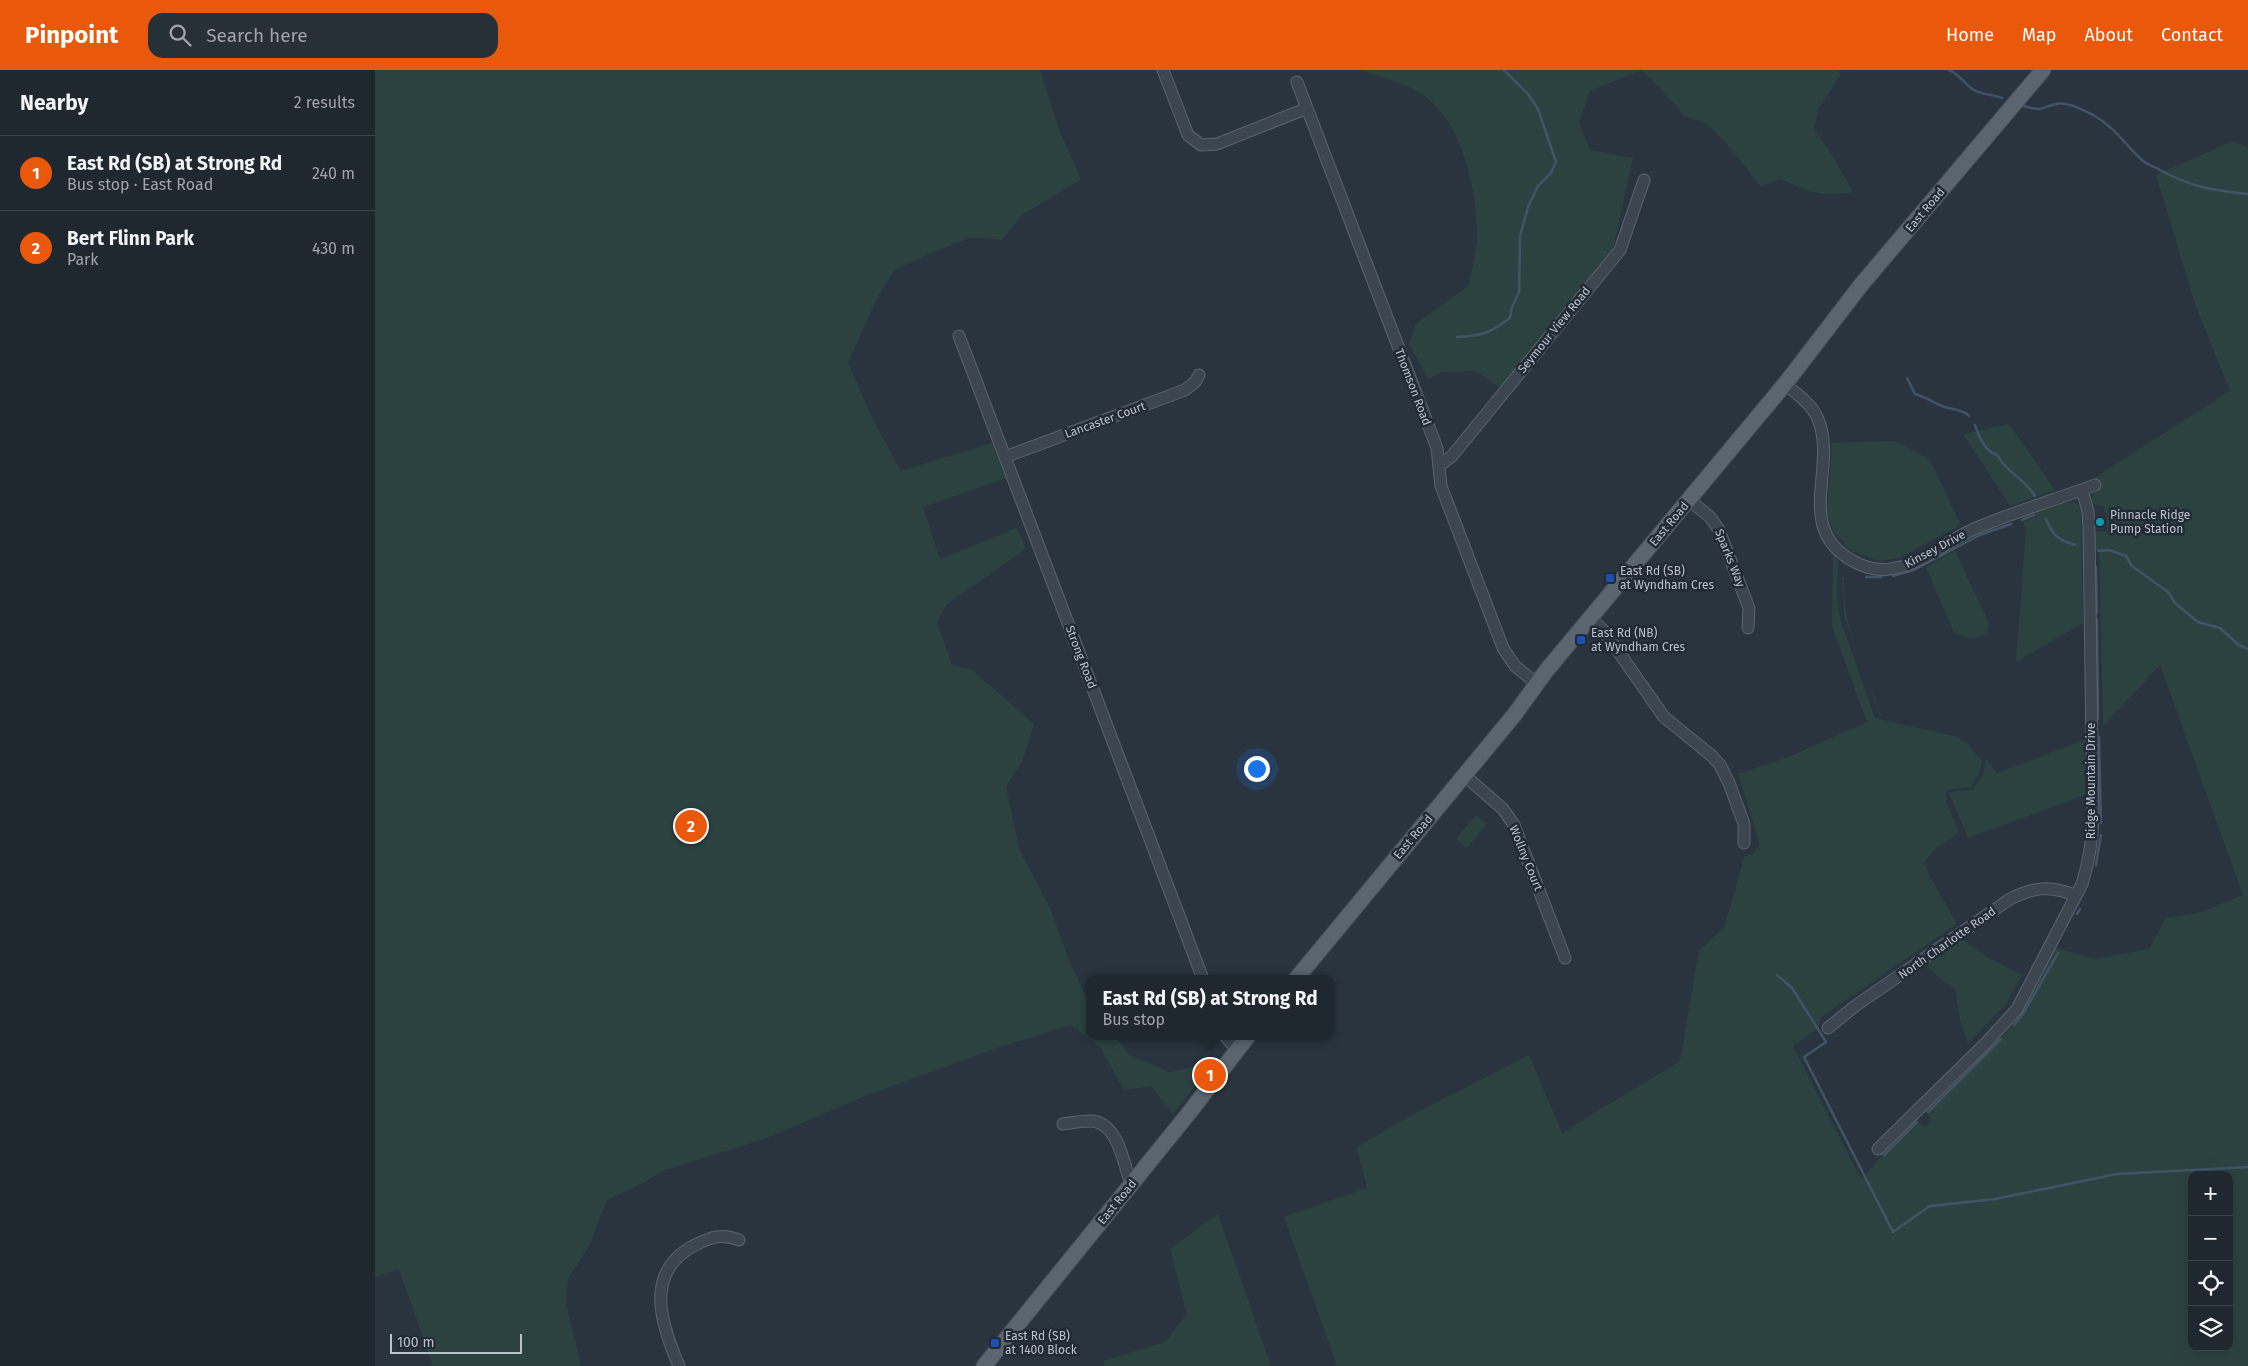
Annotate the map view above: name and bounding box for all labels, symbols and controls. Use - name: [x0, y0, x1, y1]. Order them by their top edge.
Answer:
- search box: [148, 13, 498, 58]
- text: Pinpoint: [25, 21, 118, 49]
- icon: search: [166, 21, 194, 49]
- text: Search here: [206, 24, 308, 47]
- text: Home: [1946, 24, 1994, 46]
- text: Map: [2022, 24, 2056, 46]
- text: About: [2084, 24, 2133, 46]
- text: Contact: [2161, 24, 2223, 46]
- text: Nearby: [20, 90, 88, 116]
- text: 2 results: [294, 93, 355, 112]
- text: East Rd (SB) at Strong Rd: [67, 152, 282, 175]
- text: 1: [32, 164, 40, 183]
- text: 240 m: [312, 164, 355, 183]
- text: Bus stop · East Road: [67, 175, 213, 194]
- street label: East Road: [1902, 185, 1948, 235]
- text: Bert Flinn Park: [67, 227, 194, 250]
- text: 2: [32, 239, 40, 258]
- text: 430 m: [312, 239, 355, 258]
- text: Park: [67, 250, 99, 269]
- street label: Seymour View Road: [1515, 284, 1593, 376]
- street label: Thomson Road: [1392, 347, 1434, 427]
- street label: Lancaster Court: [1063, 399, 1148, 441]
- street label: East Road: [1646, 499, 1692, 549]
- place label: Pinnacle Ridge Pump Station: [2110, 508, 2190, 536]
- marker: Pinnacle Ridge Pump Station: [2094, 516, 2106, 528]
- street label: Sparks Way: [1712, 527, 1748, 589]
- street label: Kinsey Drive: [1902, 527, 1968, 571]
- place label: East Rd (SB) at Wyndham Cres: [1620, 564, 1714, 592]
- marker: East Rd (SB) at Wyndham Cres: [1604, 572, 1616, 584]
- street label: Strong Road: [1063, 624, 1099, 690]
- place label: East Rd (NB) at Wyndham Cres: [1591, 626, 1685, 654]
- marker: East Rd (NB) at Wyndham Cres: [1575, 634, 1587, 646]
- street label: Ridge Mountain Drive: [2084, 723, 2098, 839]
- your location: [1244, 756, 1270, 782]
- pin: 2: [675, 807, 707, 845]
- street label: East Road: [1390, 812, 1436, 862]
- street label: Wollny Court: [1507, 823, 1546, 893]
- street label: North Charlotte Road: [1896, 904, 1998, 982]
- popup: [1086, 975, 1334, 1040]
- text: East Rd (SB) at Strong Rd: [1102, 987, 1318, 1010]
- text: Bus stop: [1102, 1010, 1165, 1029]
- pin: 1: [1194, 1056, 1226, 1094]
- map controls: [2188, 1171, 2233, 1351]
- button: +: [2188, 1171, 2233, 1216]
- street label: East Road: [1095, 1177, 1139, 1227]
- button: −: [2188, 1216, 2233, 1261]
- button: locate: [2188, 1261, 2233, 1306]
- button: layers: [2188, 1306, 2233, 1351]
- place label: East Rd (SB) at 1400 Block: [1005, 1329, 1078, 1357]
- scale bar: [390, 1331, 523, 1354]
- text: 100 m: [397, 1334, 434, 1351]
- marker: East Rd (SB) at 1400 Block: [989, 1337, 1001, 1349]

